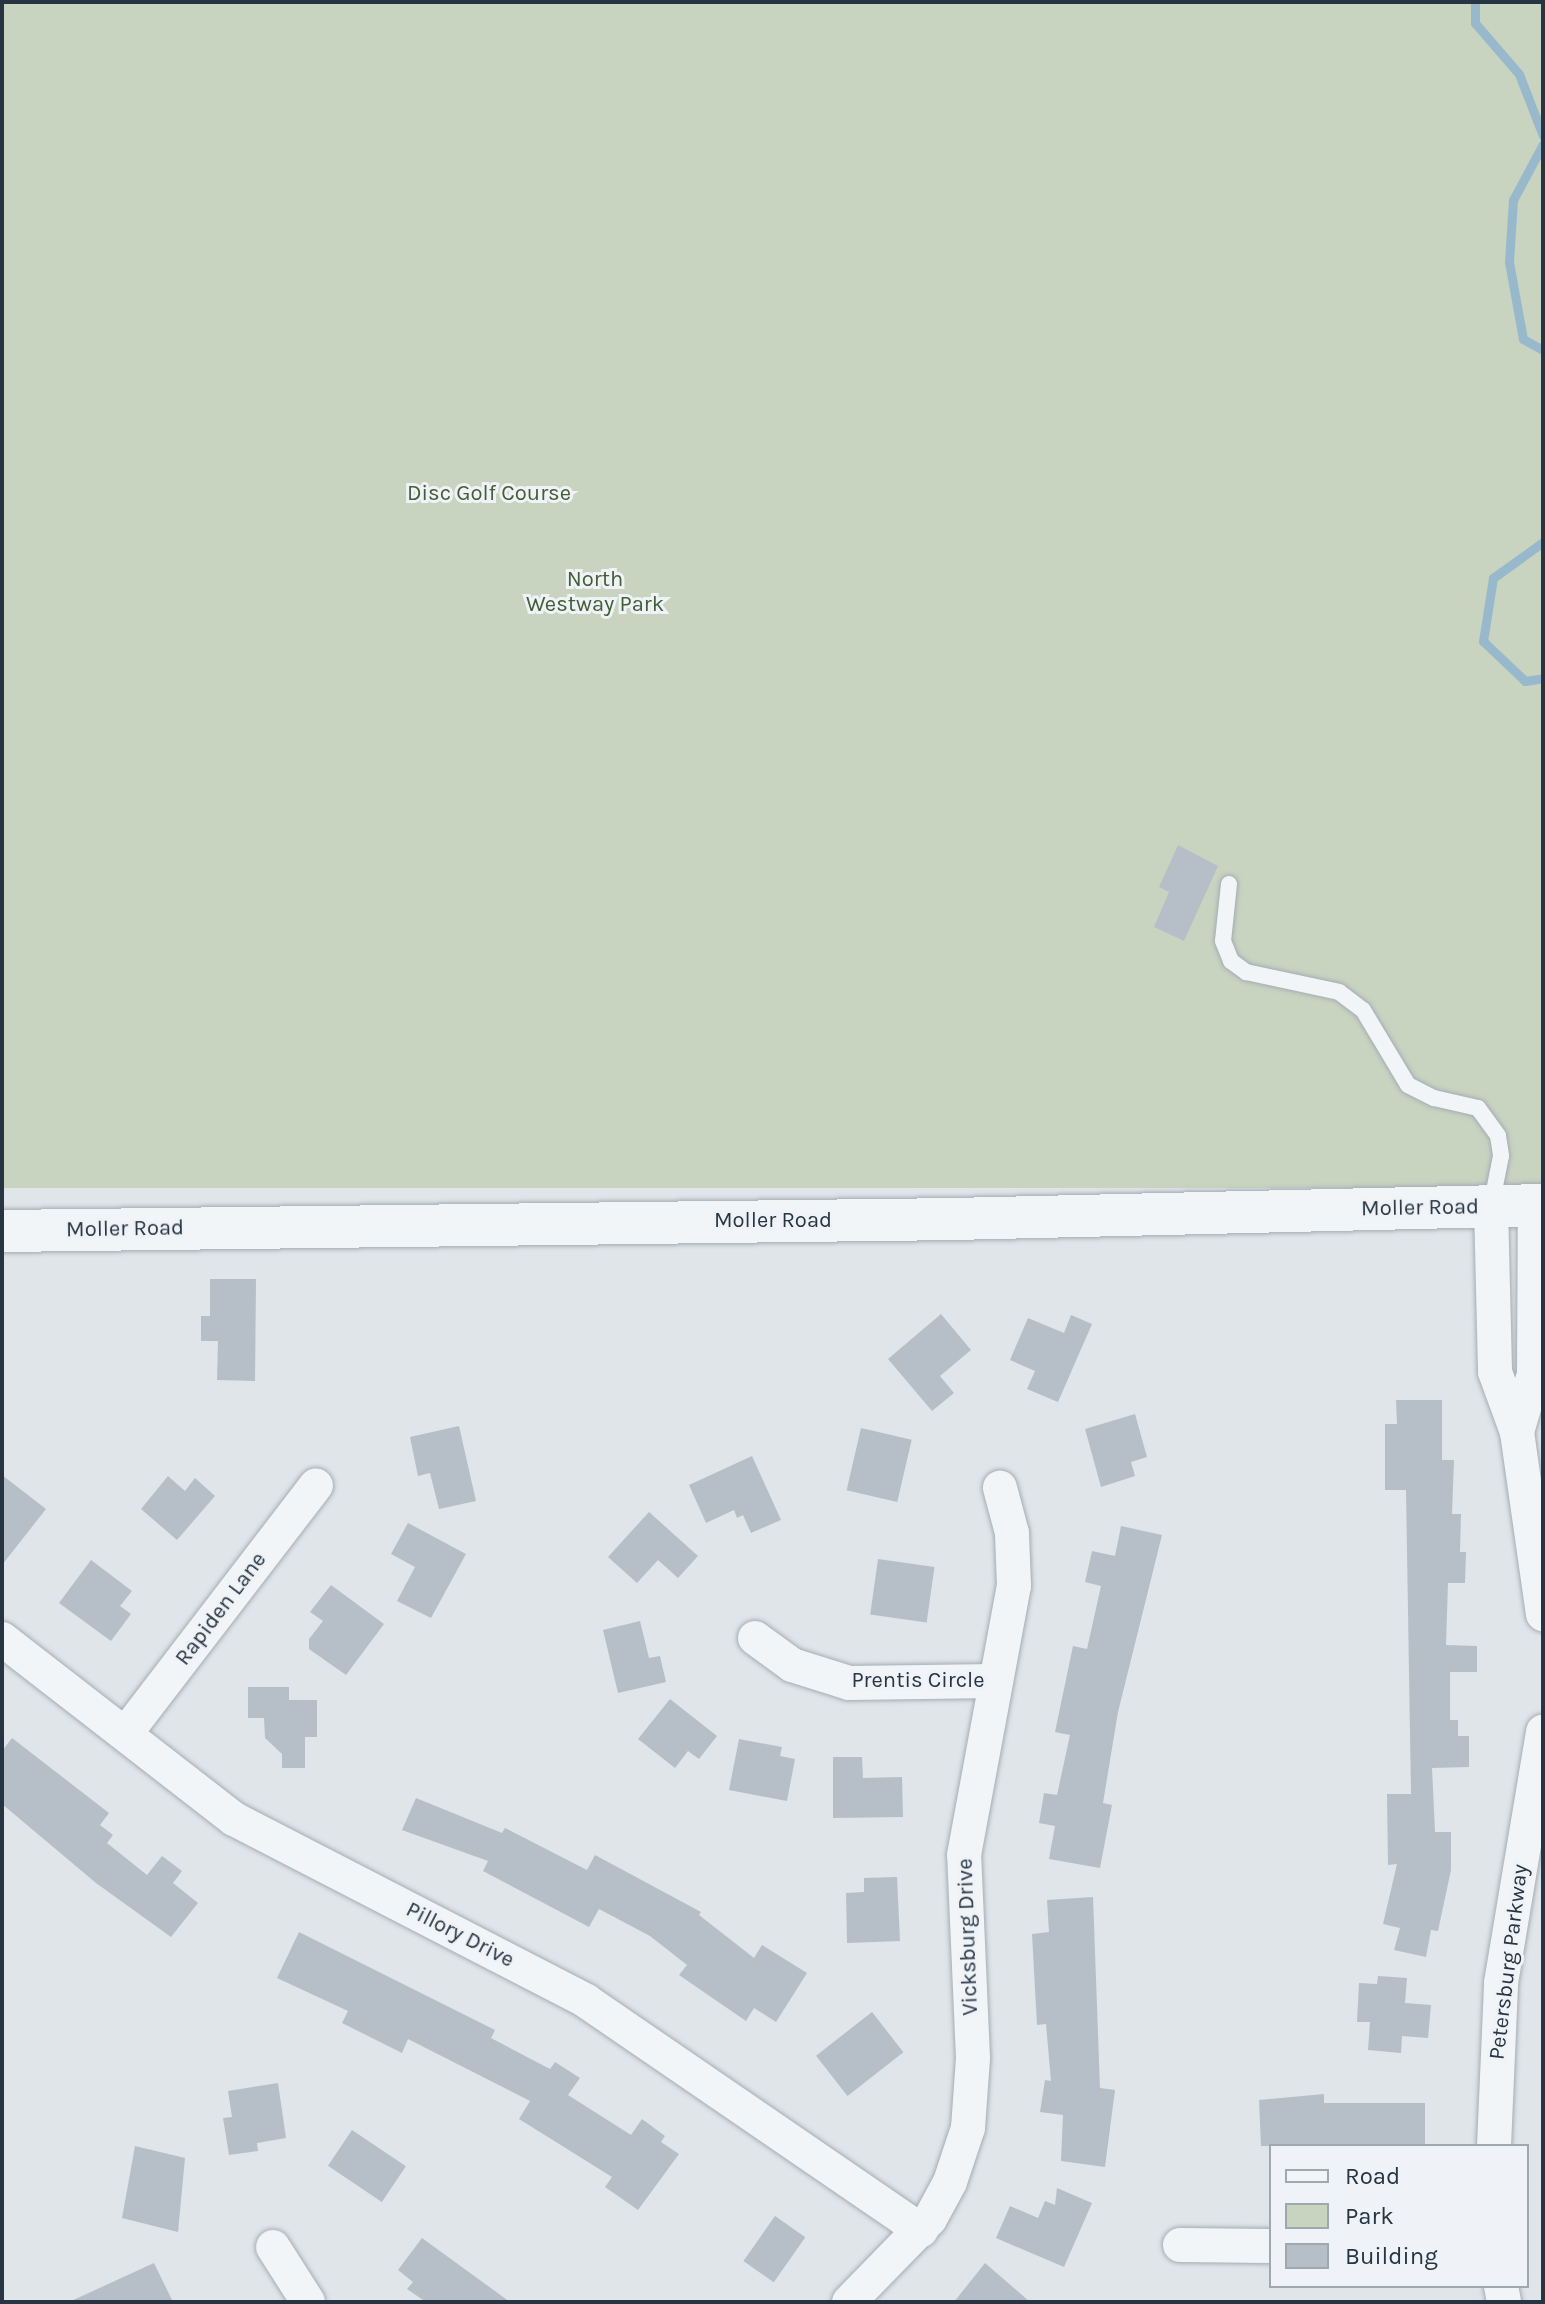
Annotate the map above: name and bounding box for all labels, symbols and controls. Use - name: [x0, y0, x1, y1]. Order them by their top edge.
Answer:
- park label: Disc Golf Course: [407, 481, 571, 507]
- park label: North Westway Park: [526, 566, 664, 618]
- street label: Moller Road: [1361, 1194, 1479, 1222]
- street label: Moller Road: [714, 1208, 832, 1234]
- street label: Moller Road: [66, 1215, 184, 1243]
- street label: Rapiden Lane: [170, 1547, 272, 1671]
- street label: Prentis Circle: [851, 1668, 985, 1694]
- street label: Vicksburg Drive: [952, 1858, 984, 2016]
- street label: Petersburg Parkway: [1484, 1863, 1534, 2061]
- street label: Pillory Drive: [401, 1896, 519, 1974]
- legend: [1269, 2144, 1529, 2288]
- text: Road: [1345, 2162, 1400, 2190]
- text: Park: [1345, 2202, 1394, 2230]
- text: Building: [1345, 2242, 1438, 2270]

